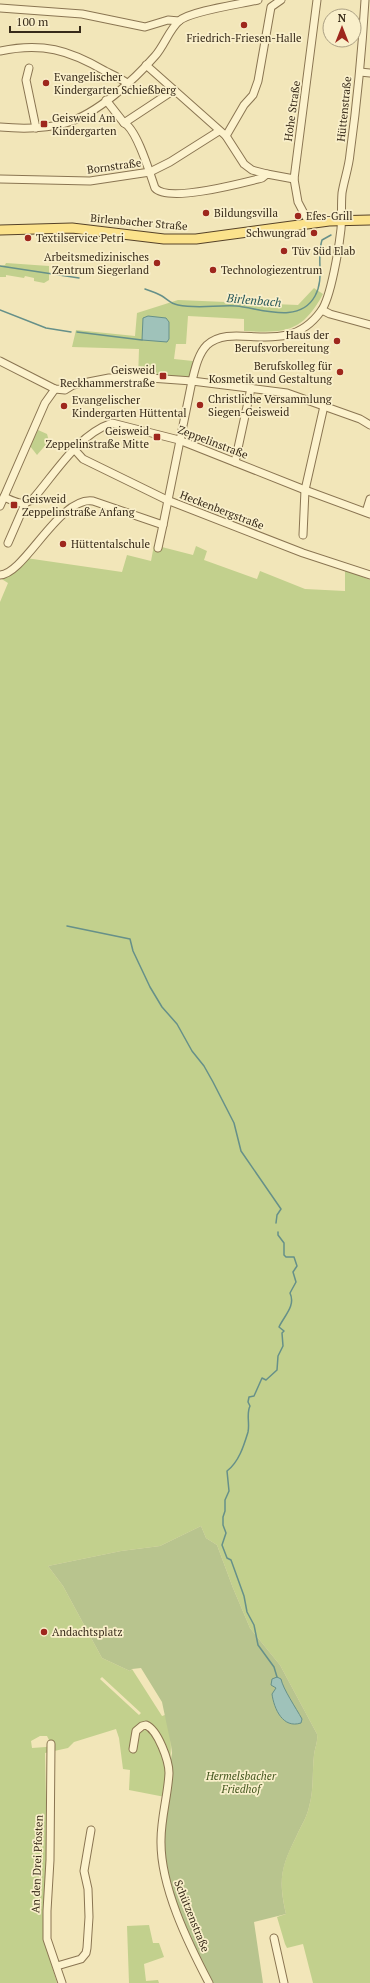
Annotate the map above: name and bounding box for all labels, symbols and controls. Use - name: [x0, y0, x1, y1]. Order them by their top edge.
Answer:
- scale bar: [10, 8, 80, 34]
- north arrow: [322, 8, 362, 48]
- text: N: [338, 11, 347, 25]
- text: 100 m: [16, 14, 49, 29]
- marker: Friedrich-Friesen-Halle: [239, 20, 249, 30]
- place label: Friedrich-Friesen-Halle: [186, 31, 302, 45]
- place label: Evangelischer Kindergarten Schießberg: [54, 70, 176, 97]
- street label: Hüttenstraße: [334, 75, 354, 142]
- marker: Evangelischer Kindergarten Schießberg: [41, 78, 51, 88]
- street label: Hohe Straße: [281, 79, 303, 142]
- place label: Geisweid Am Kindergarten: [52, 111, 117, 138]
- marker: Geisweid Am Kindergarten: [39, 119, 49, 129]
- street label: Bornstraße: [86, 155, 143, 177]
- place label: Bildungsvilla: [214, 206, 278, 220]
- marker: Bildungsvilla: [201, 208, 211, 218]
- place label: Efes-Grill: [306, 209, 353, 223]
- street label: Birlenbacher Straße: [90, 211, 189, 233]
- marker: Efes-Grill: [293, 211, 303, 221]
- place label: Schwungrad: [246, 226, 306, 240]
- marker: Schwungrad: [309, 228, 319, 238]
- place label: Textilservice Petri: [36, 231, 124, 245]
- marker: Textilservice Petri: [23, 233, 33, 243]
- place label: Tüv Süd Elab: [292, 244, 355, 258]
- marker: Tüv Süd Elab: [279, 246, 289, 256]
- place label: Arbeitsmedizinisches Zentrum Siegerland: [44, 250, 149, 277]
- marker: Arbeitsmedizinisches Zentrum Siegerland: [152, 258, 162, 268]
- place label: Technologiezentrum: [221, 263, 323, 277]
- marker: Technologiezentrum: [208, 265, 218, 275]
- water label: Birlenbach: [225, 290, 282, 310]
- place label: Haus der Berufsvorbereitung: [235, 328, 330, 355]
- marker: Haus der Berufsvorbereitung: [332, 336, 342, 346]
- place label: Berufskolleg für Kosmetik und Gestaltung: [209, 359, 333, 386]
- place label: Geisweid Reckhammerstraße: [60, 363, 155, 390]
- marker: Berufskolleg für Kosmetik und Gestaltung: [335, 367, 345, 377]
- marker: Geisweid Reckhammerstraße: [158, 371, 168, 381]
- place label: Christliche Versammlung Siegen-Geisweid: [208, 392, 332, 419]
- place label: Evangelischer Kindergarten Hüttental: [72, 393, 187, 420]
- marker: Christliche Versammlung Siegen-Geisweid: [195, 400, 205, 410]
- marker: Evangelischer Kindergarten Hüttental: [59, 401, 69, 411]
- street label: Zeppelinstraße: [176, 422, 251, 462]
- place label: Geisweid Zeppelinstraße Mitte: [46, 424, 149, 451]
- marker: Geisweid Zeppelinstraße Mitte: [152, 432, 162, 442]
- street label: Heckenbergstraße: [178, 488, 266, 533]
- place label: Geisweid Zeppelinstraße Anfang: [22, 492, 135, 519]
- marker: Geisweid Zeppelinstraße Anfang: [9, 500, 19, 510]
- place label: Hüttentalschule: [71, 537, 150, 551]
- marker: Hüttentalschule: [58, 539, 68, 549]
- place label: Andachtsplatz: [52, 1625, 123, 1639]
- marker: Andachtsplatz: [39, 1627, 49, 1637]
- park label: Hermelsbacher Friedhof: [205, 1769, 277, 1796]
- street label: An den Drei Pfosten: [28, 1814, 46, 1913]
- street label: Schützenstraße: [171, 1878, 213, 1954]

